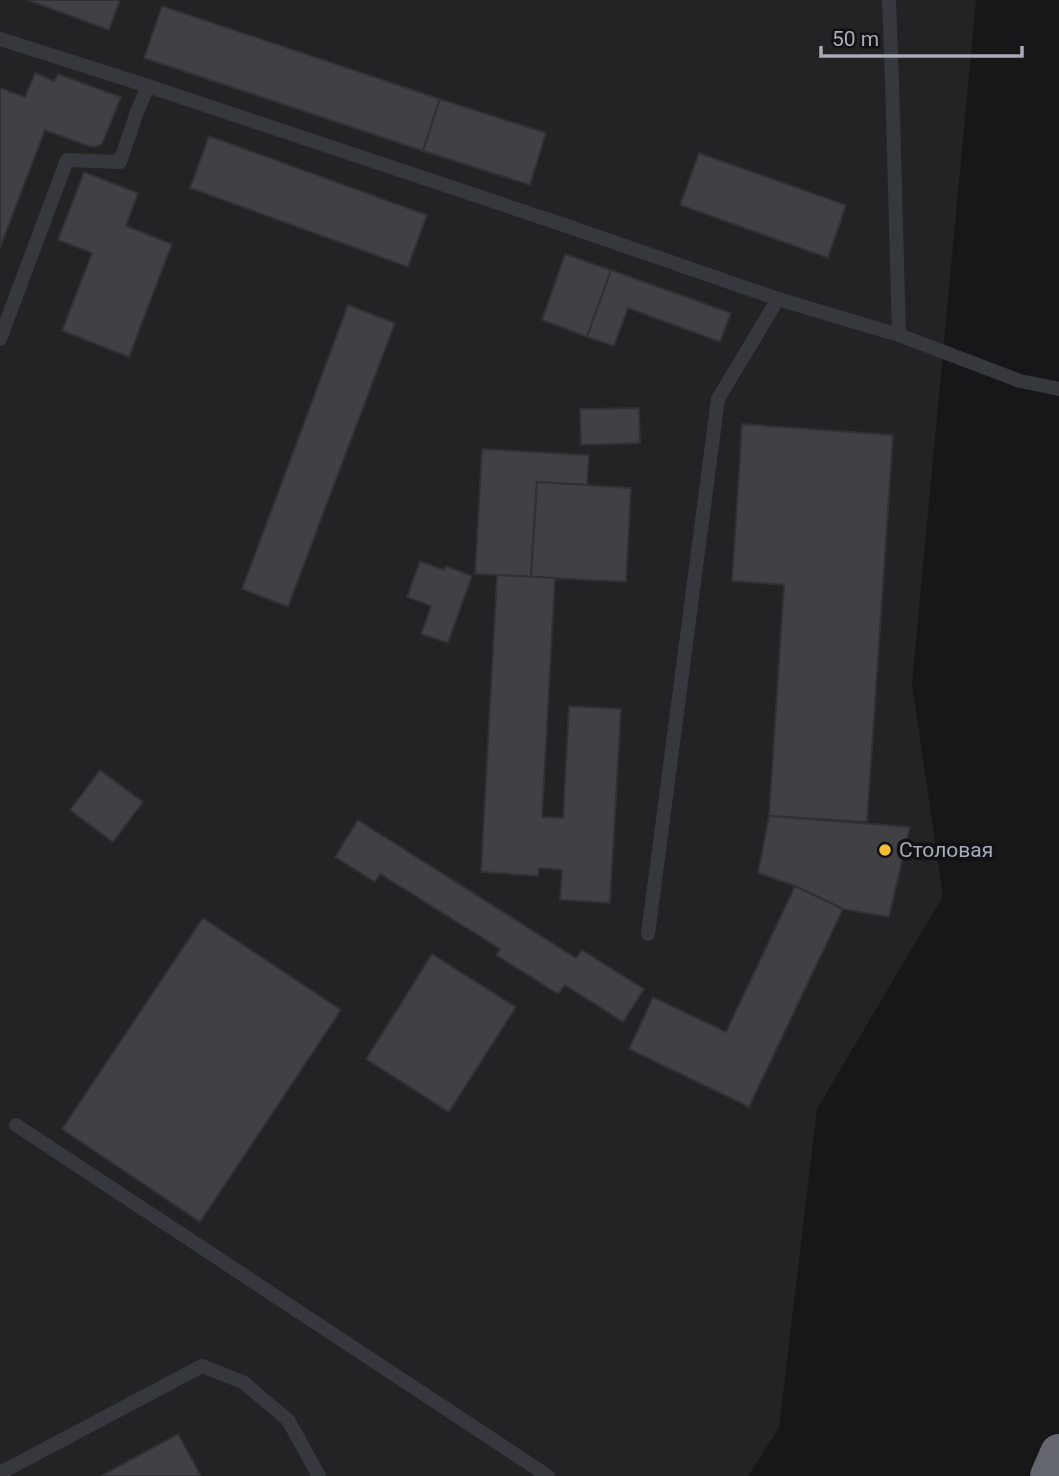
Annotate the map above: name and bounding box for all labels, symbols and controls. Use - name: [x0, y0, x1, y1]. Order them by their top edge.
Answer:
- scale bar: [821, 14, 1022, 58]
- text: 50 m: [832, 27, 879, 51]
- place label: Столовая: [899, 838, 993, 862]
- marker: Столовая: [877, 842, 893, 858]

